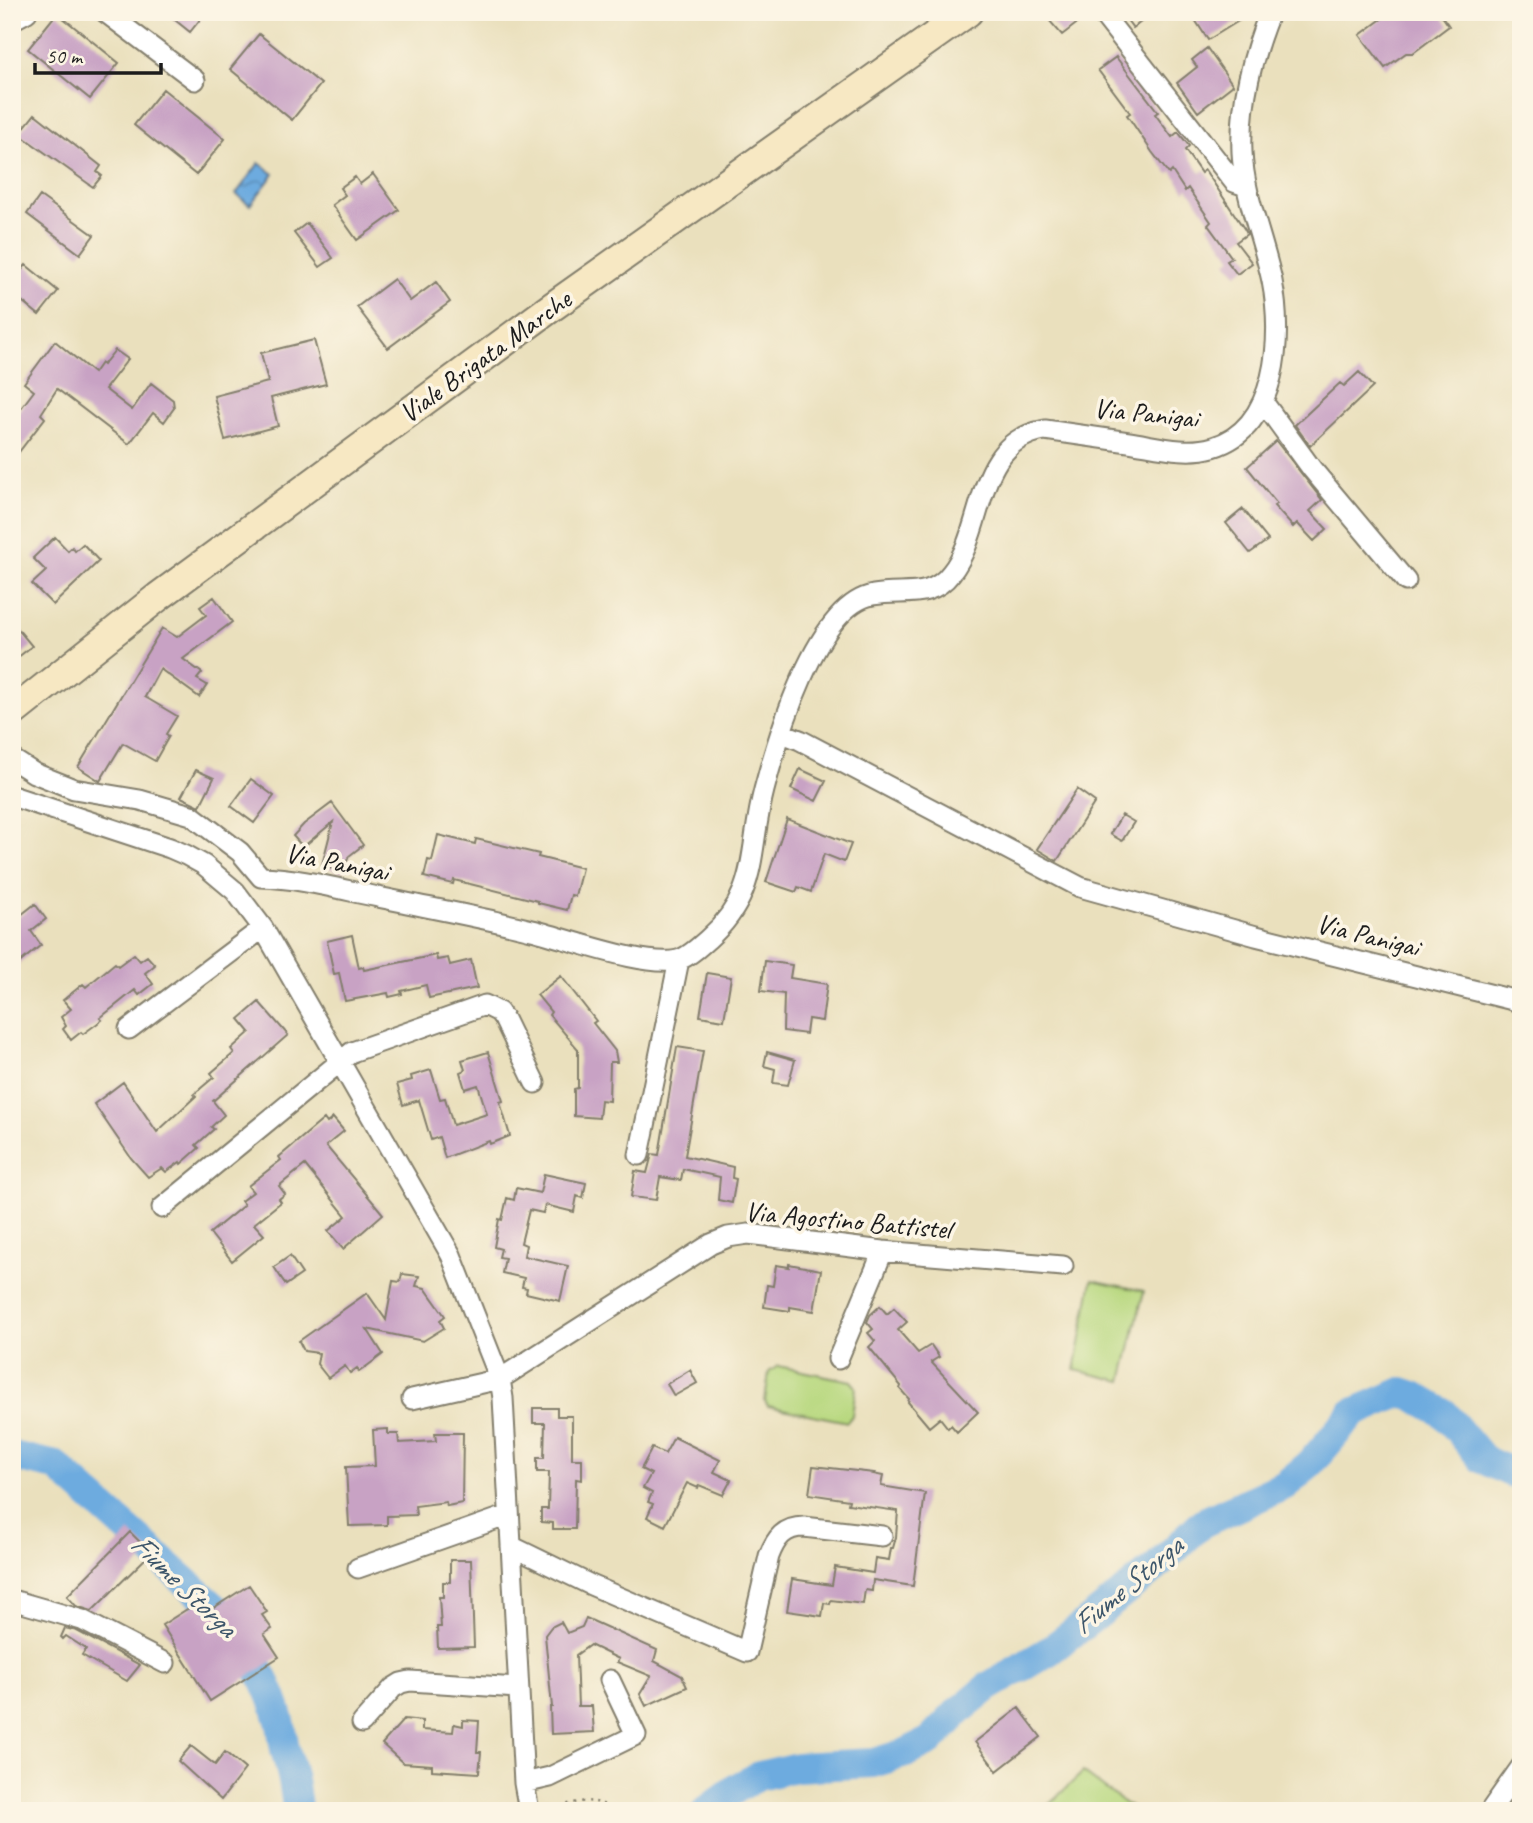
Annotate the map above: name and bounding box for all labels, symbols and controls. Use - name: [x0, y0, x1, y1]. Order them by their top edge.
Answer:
- scale bar: [35, 32, 161, 76]
- text: 50 m: [46, 43, 84, 69]
- street label: Viale Brigata Marche: [392, 281, 579, 430]
- street label: Via Panigai: [1092, 390, 1204, 436]
- street label: Via Panigai: [282, 835, 395, 890]
- street label: Via Panigai: [1313, 905, 1427, 966]
- street label: Via Agostino Battistel: [744, 1194, 958, 1247]
- water label: Fiume Storga: [123, 1525, 247, 1647]
- water label: Fiume Storga: [1064, 1526, 1192, 1642]

